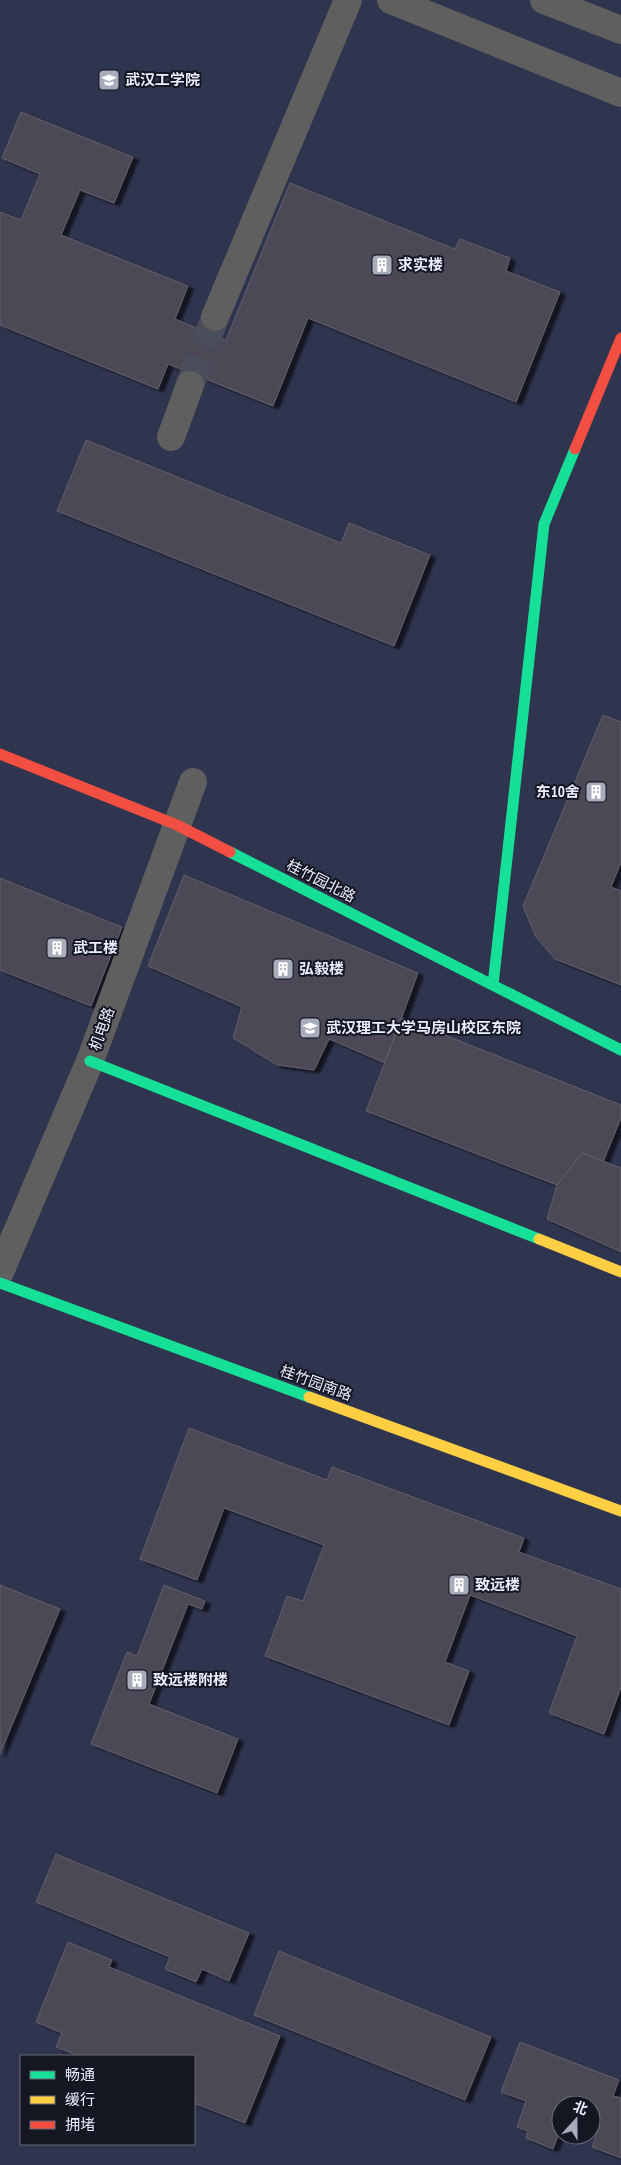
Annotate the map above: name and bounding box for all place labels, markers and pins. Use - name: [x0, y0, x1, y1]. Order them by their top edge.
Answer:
- school or university icon: 武汉工学院: [97, 68, 121, 92]
- place label: 武汉工学院: [125, 70, 200, 89]
- building icon: 求实楼: [370, 253, 394, 277]
- place label: 求实楼: [398, 255, 443, 274]
- building icon: 东10舍: [584, 780, 608, 804]
- place label: 东10舍: [536, 782, 580, 801]
- building icon: 武工楼: [45, 936, 69, 960]
- place label: 武工楼: [73, 938, 118, 957]
- building icon: 弘毅楼: [271, 957, 295, 981]
- place label: 弘毅楼: [299, 959, 344, 978]
- school or university icon: 武汉理工大学马房山校区东院: [298, 1016, 322, 1040]
- place label: 武汉理工大学马房山校区东院: [326, 1018, 521, 1037]
- building icon: 致远楼: [447, 1573, 471, 1597]
- place label: 致远楼: [475, 1575, 520, 1594]
- building icon: 致远楼附楼: [125, 1668, 149, 1692]
- place label: 致远楼附楼: [153, 1670, 228, 1689]

